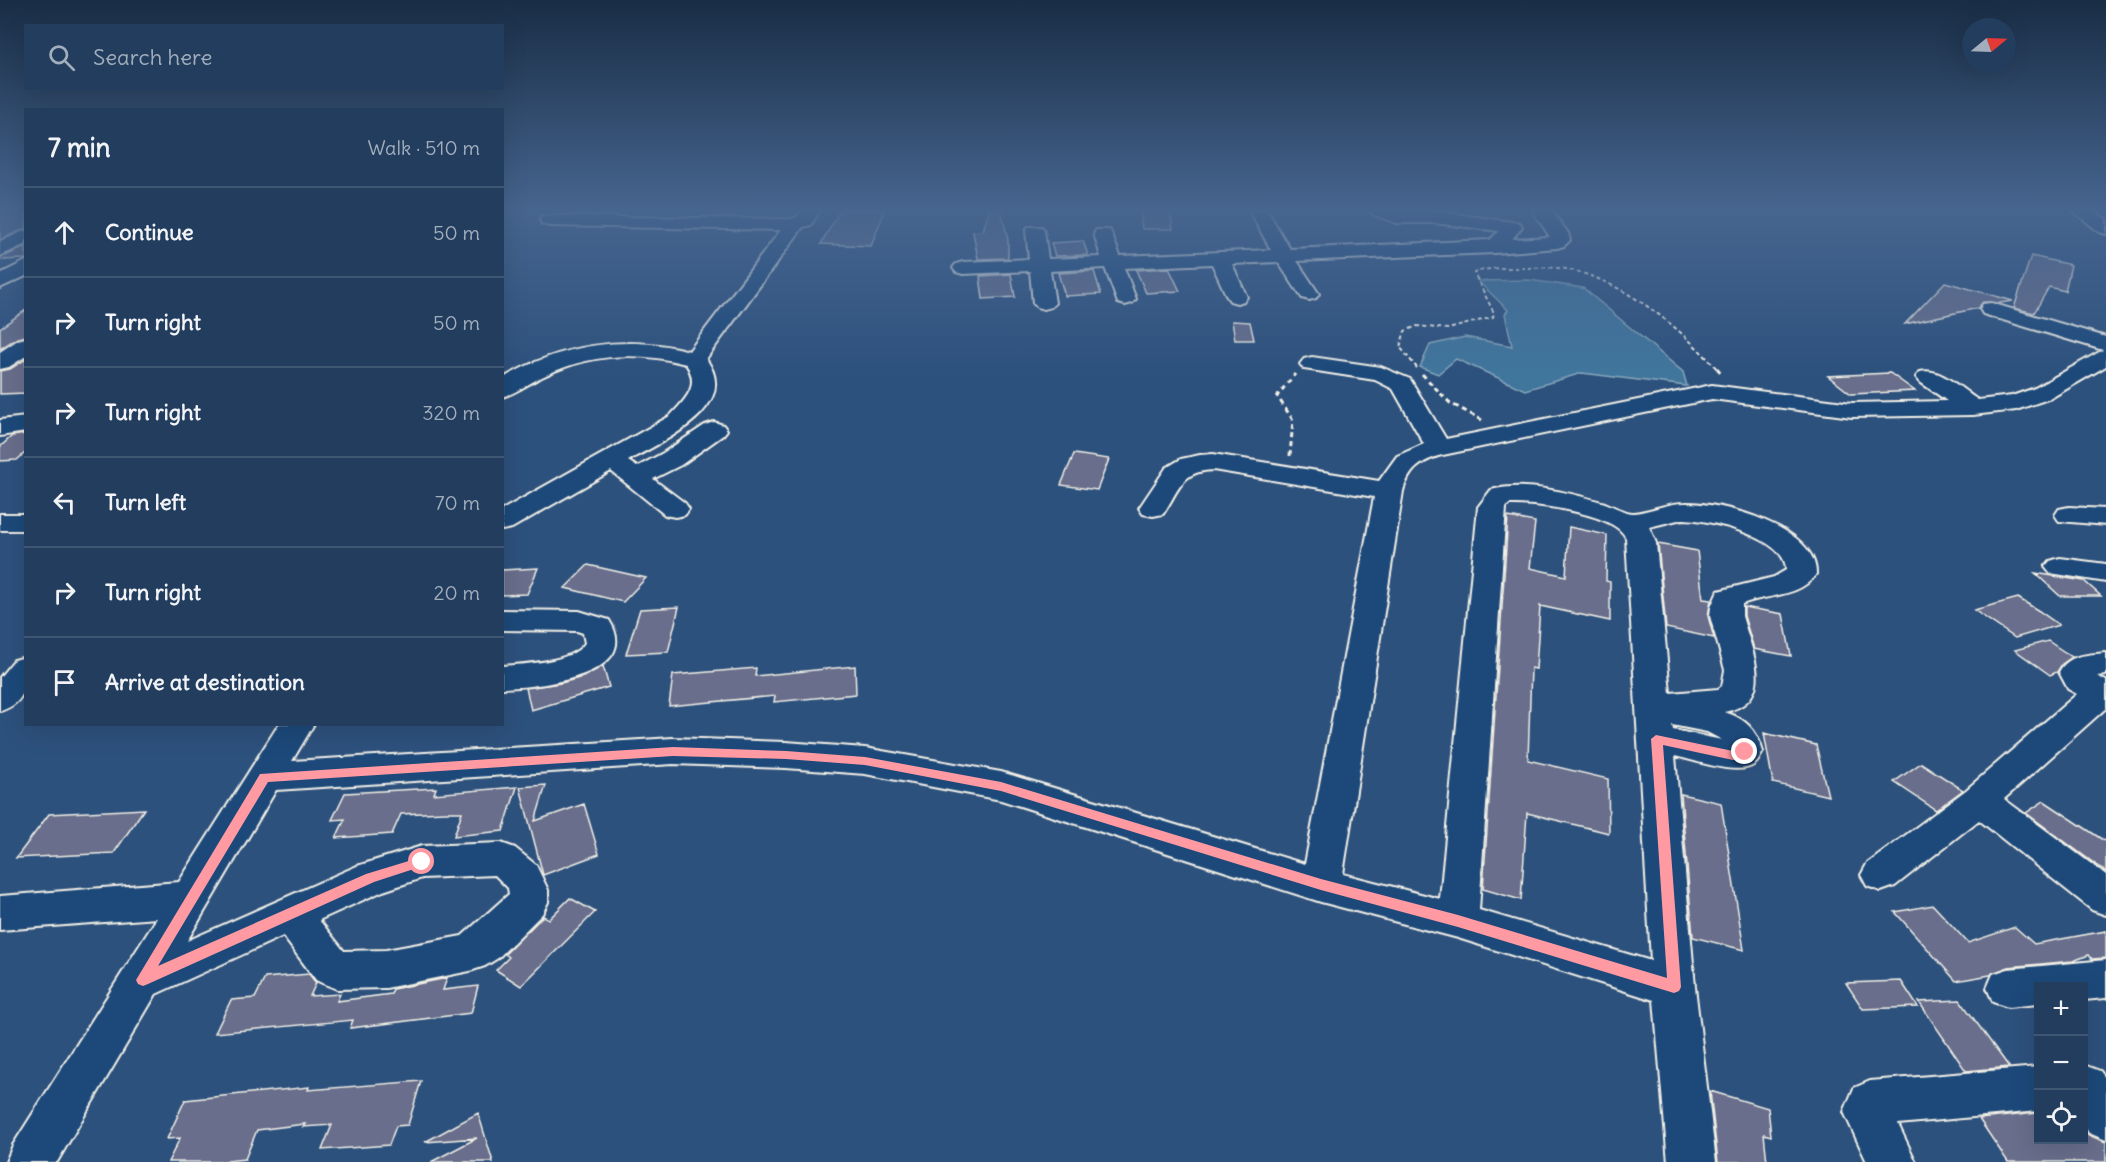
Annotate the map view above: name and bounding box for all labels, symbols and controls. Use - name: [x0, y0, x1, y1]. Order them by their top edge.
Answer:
- north arrow: [1962, 18, 2016, 72]
- search box: [24, 24, 504, 90]
- icon: search: [45, 41, 78, 74]
- text: Search here: [93, 43, 212, 71]
- text: 7 min: [48, 131, 111, 164]
- text: Walk · 510 m: [368, 135, 480, 160]
- icon: ahead: [48, 216, 81, 249]
- text: Continue: [105, 218, 194, 246]
- text: 50 m: [433, 220, 480, 245]
- icon: right: [48, 306, 81, 339]
- text: Turn right: [105, 308, 201, 336]
- text: 50 m: [433, 310, 480, 335]
- icon: right: [48, 396, 81, 429]
- text: Turn right: [105, 398, 201, 426]
- text: 320 m: [422, 400, 480, 425]
- icon: left: [48, 486, 81, 519]
- text: Turn left: [105, 488, 186, 516]
- text: 70 m: [435, 490, 480, 515]
- icon: right: [48, 576, 81, 609]
- text: Turn right: [105, 578, 201, 606]
- text: 20 m: [434, 580, 480, 605]
- icon: arrive: [48, 666, 81, 699]
- text: Arrive at destination: [105, 668, 305, 696]
- route end: [1731, 738, 1757, 764]
- route start: [408, 848, 434, 874]
- map controls: [2034, 982, 2088, 1144]
- button: +: [2034, 982, 2088, 1036]
- button: −: [2034, 1036, 2088, 1090]
- button: locate: [2034, 1090, 2088, 1144]

